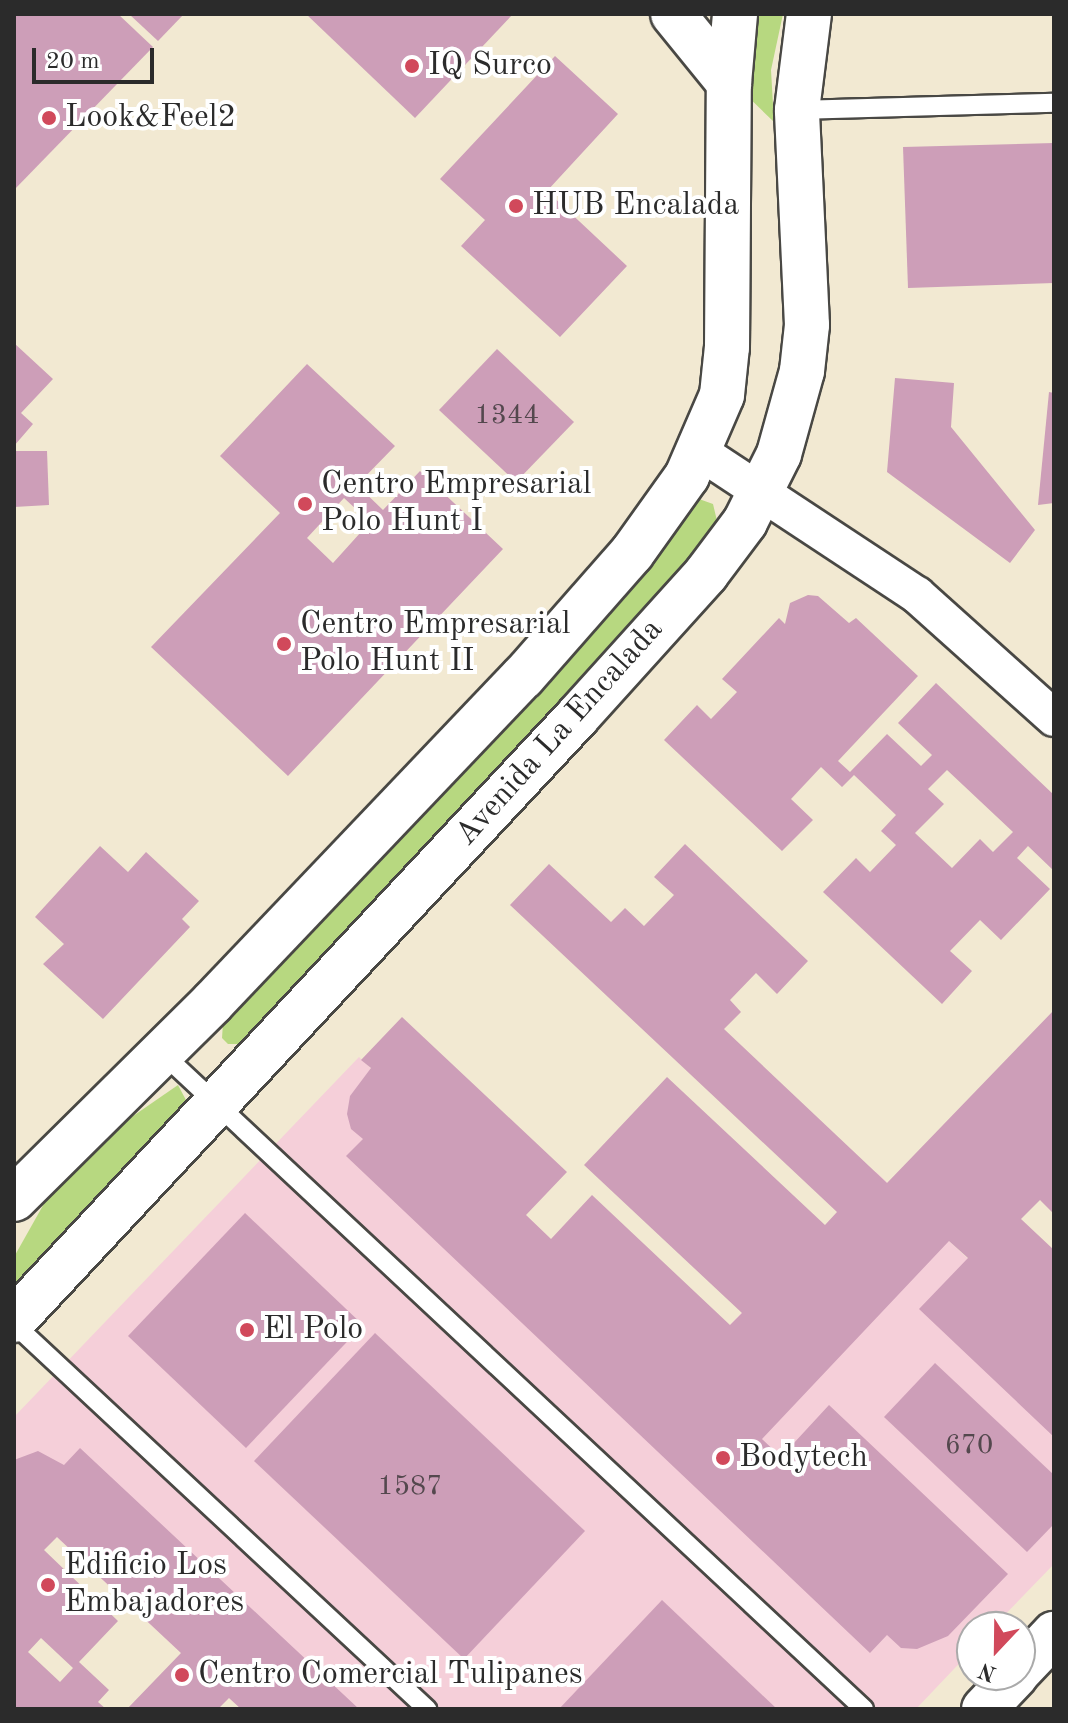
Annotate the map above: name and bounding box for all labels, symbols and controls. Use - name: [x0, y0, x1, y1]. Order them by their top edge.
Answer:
- scale bar: [36, 32, 158, 82]
- place label: IQ Surco: [428, 47, 552, 85]
- text: 20 m: [46, 50, 100, 74]
- marker: IQ Surco: [403, 57, 421, 75]
- place label: Look&Feel2: [65, 99, 236, 137]
- marker: Look&Feel2: [40, 109, 58, 127]
- place label: HUB Encalada: [532, 187, 739, 225]
- marker: HUB Encalada: [507, 197, 525, 215]
- house number: 1344: [475, 399, 539, 433]
- place label: Centro Empresarial Polo Hunt I: [321, 467, 591, 542]
- marker: Centro Empresarial Polo Hunt I: [296, 495, 314, 513]
- place label: Centro Empresarial Polo Hunt II: [300, 607, 570, 682]
- street label: Avenida La Encalada: [448, 612, 672, 854]
- marker: Centro Empresarial Polo Hunt II: [275, 635, 293, 653]
- place label: El Polo: [263, 1311, 363, 1349]
- marker: El Polo: [238, 1321, 256, 1339]
- house number: 670: [945, 1429, 993, 1463]
- place label: Bodytech: [739, 1439, 868, 1477]
- marker: Bodytech: [714, 1449, 732, 1467]
- house number: 1587: [378, 1470, 442, 1504]
- place label: Edificio Los Embajadores: [64, 1548, 244, 1623]
- marker: Edificio Los Embajadores: [39, 1576, 57, 1594]
- north arrow: [956, 1611, 1036, 1691]
- place label: Centro Comercial Tulipanes: [198, 1656, 583, 1694]
- text: N: [976, 1658, 1000, 1685]
- marker: Centro Comercial Tulipanes: [173, 1666, 191, 1684]

